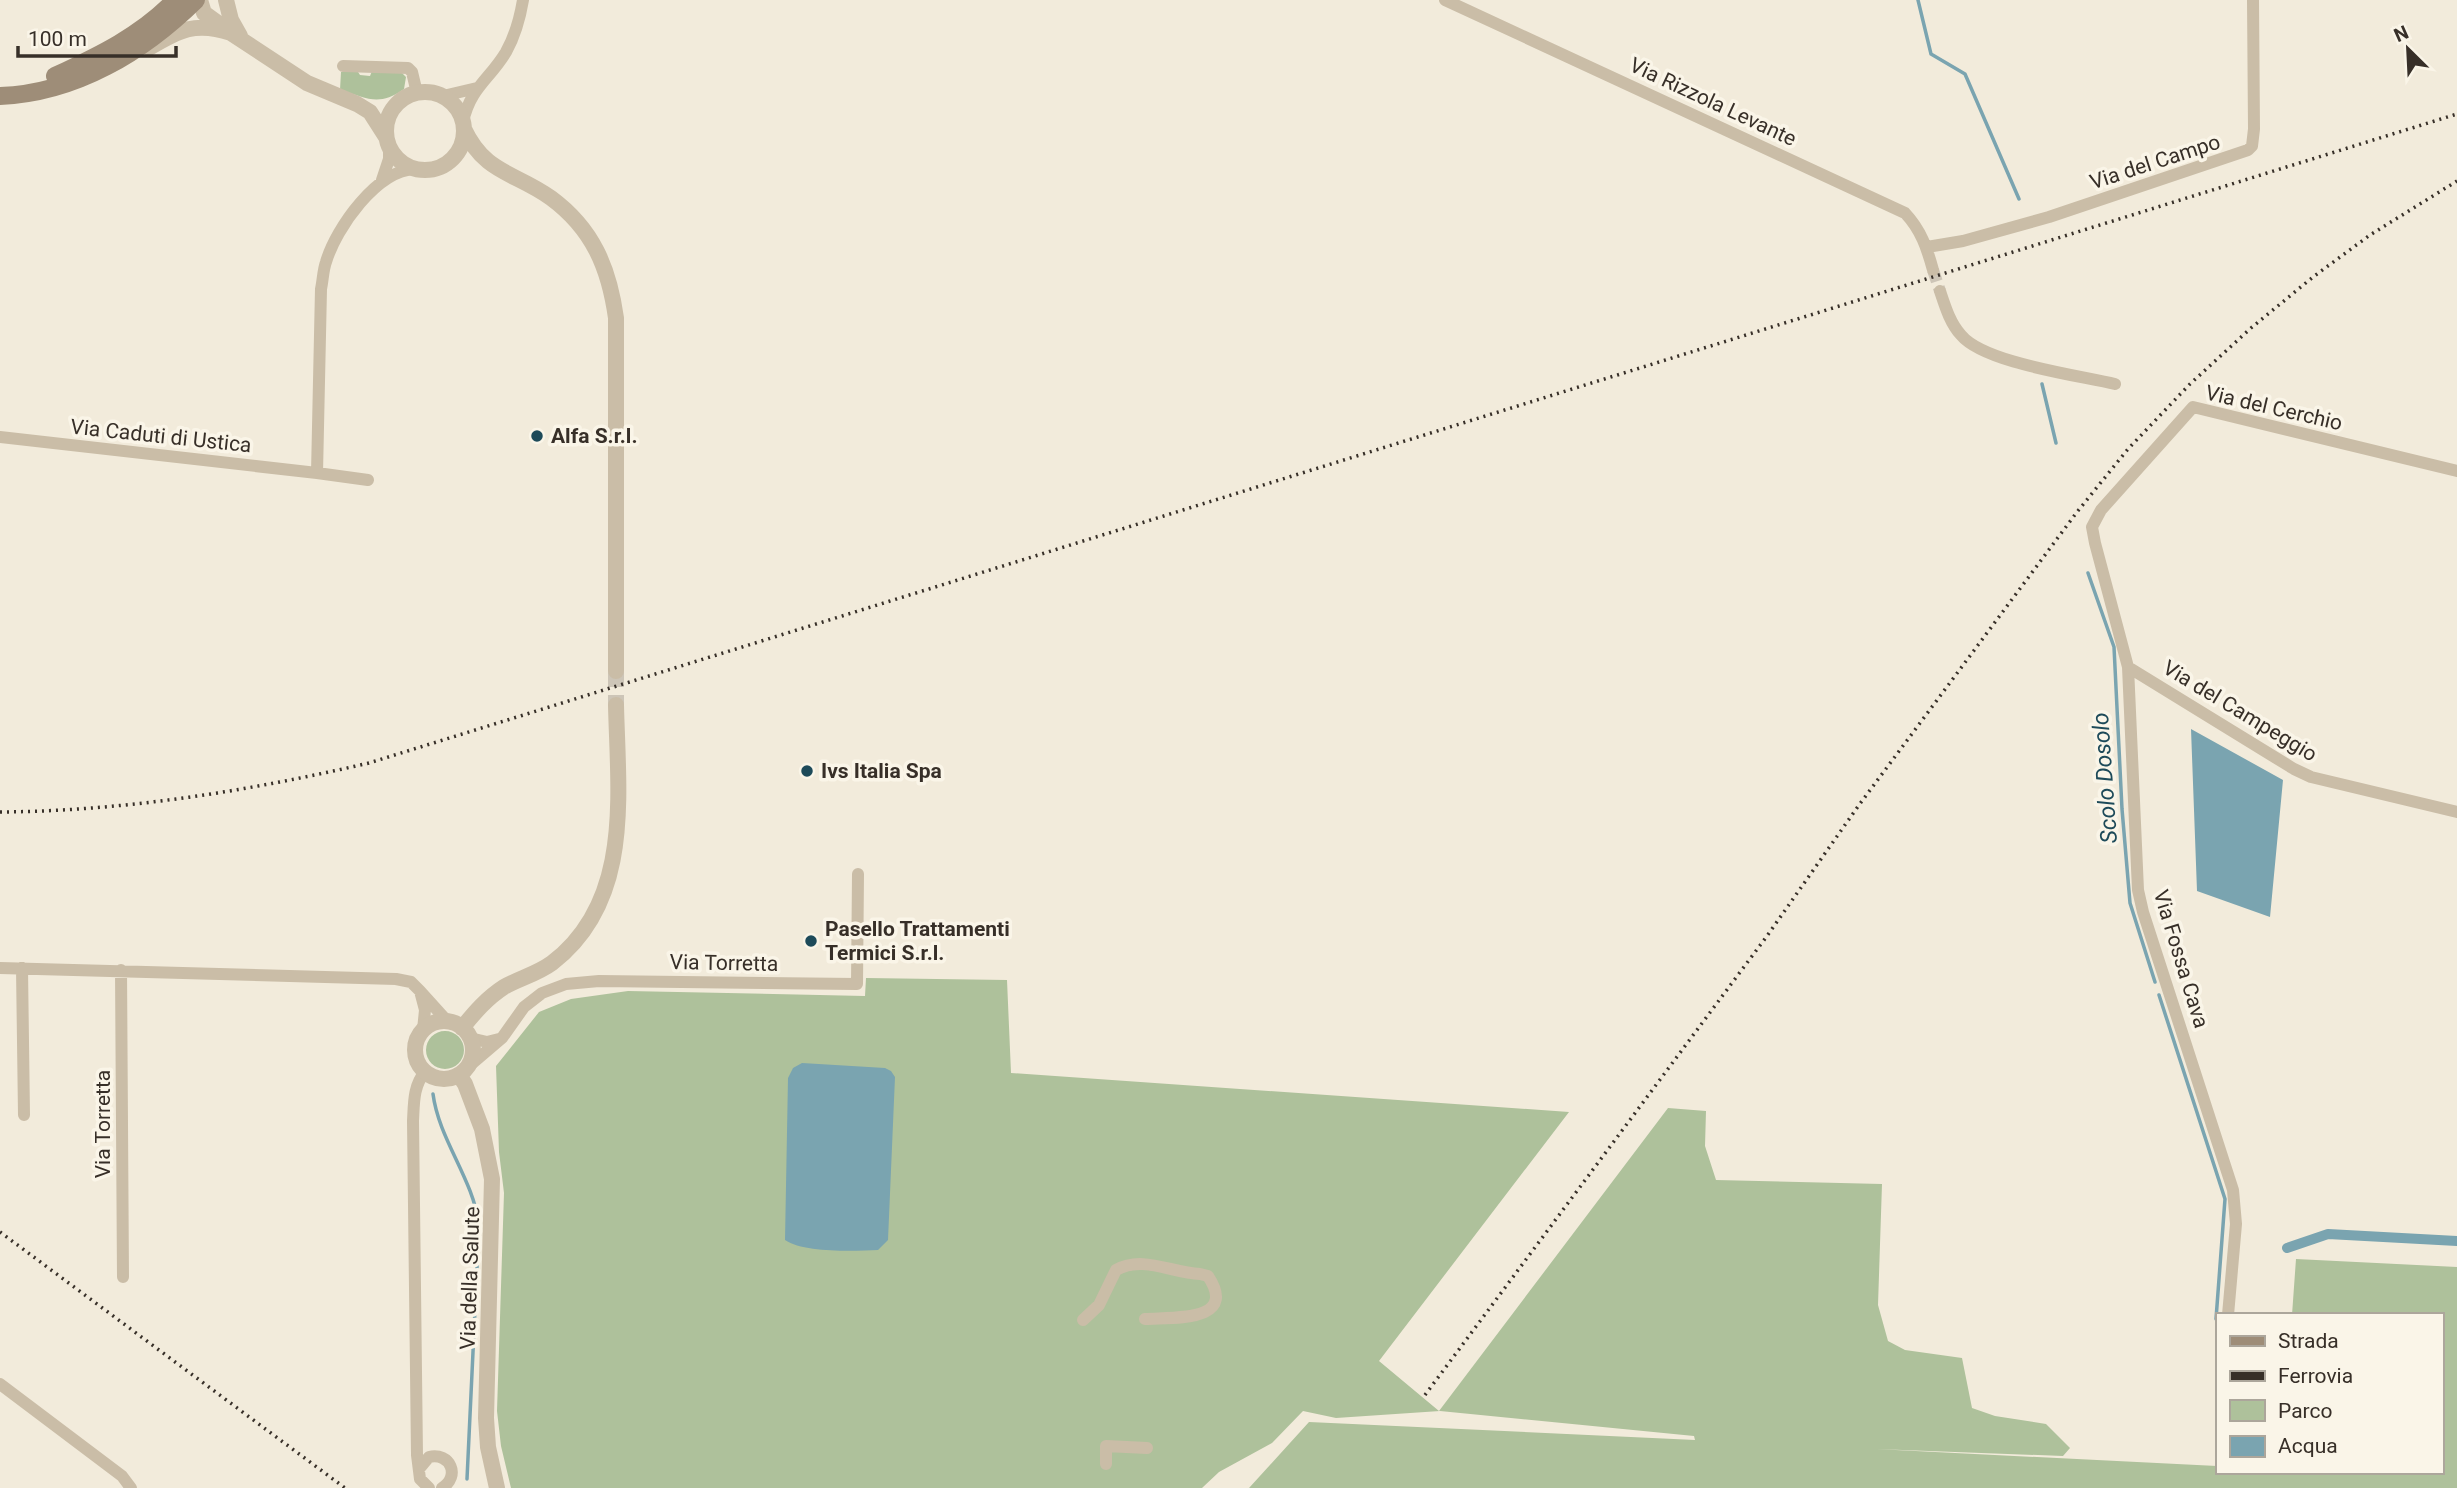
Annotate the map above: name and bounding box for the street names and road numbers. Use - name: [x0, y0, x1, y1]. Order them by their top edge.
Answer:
- street label: Via Rizzola Levante: [1626, 53, 1800, 151]
- street label: Via del Campo: [2087, 130, 2223, 194]
- street label: Via del Cerchio: [2203, 381, 2345, 435]
- street label: Via Caduti di Ustica: [69, 415, 253, 457]
- street label: Via del Campeggio: [2159, 656, 2321, 766]
- street label: Via Fossa Cava: [2149, 887, 2213, 1031]
- street label: Via Torretta: [670, 950, 778, 976]
- street label: Via Torretta: [91, 1070, 115, 1178]
- street label: Via della Salute: [456, 1206, 484, 1350]

